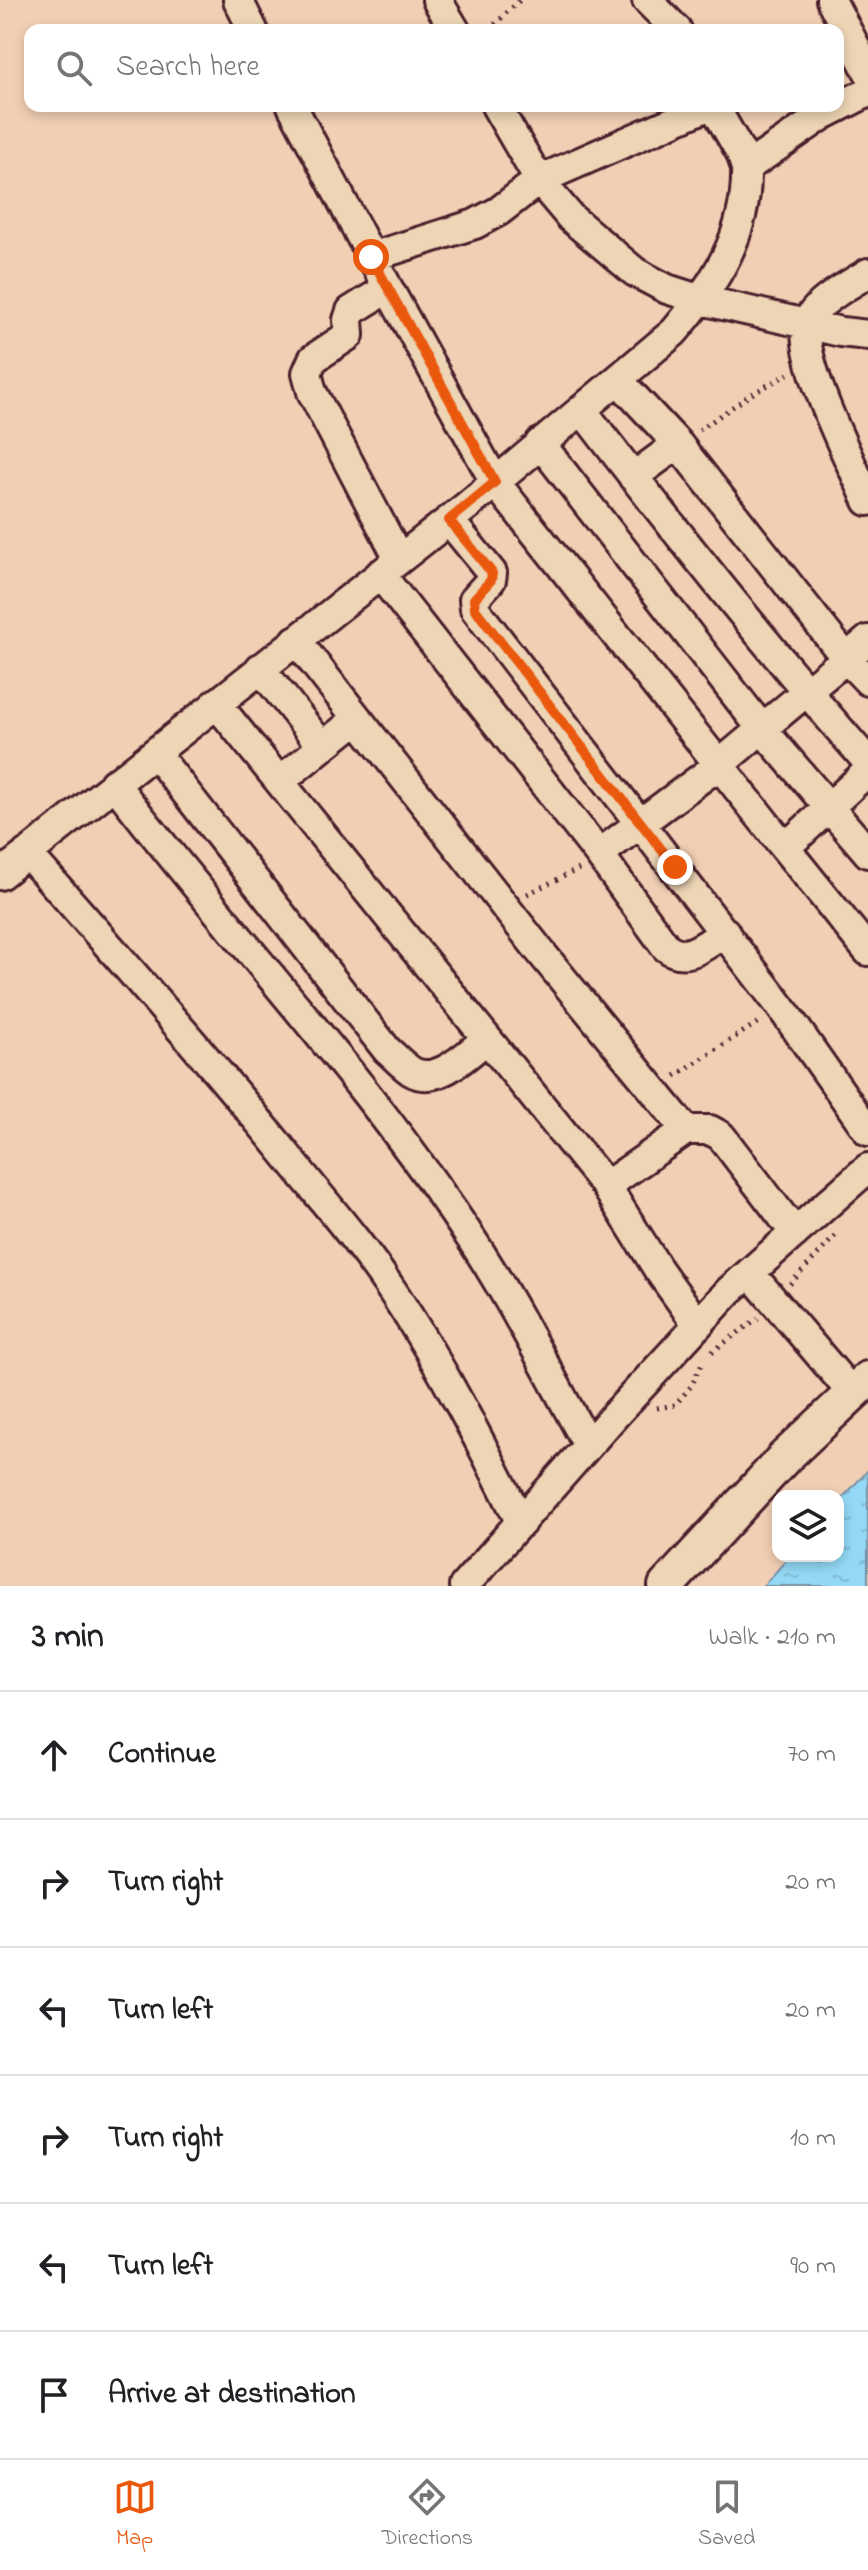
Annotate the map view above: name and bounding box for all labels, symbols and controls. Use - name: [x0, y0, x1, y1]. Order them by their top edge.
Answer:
- search box: [24, 24, 844, 112]
- icon: search: [52, 46, 96, 90]
- text: Search here: [116, 46, 260, 90]
- route start: [353, 239, 389, 275]
- route end: [657, 849, 693, 885]
- map controls: [772, 1490, 844, 1562]
- button: layers: [772, 1490, 844, 1562]
- text: 3 min: [32, 1613, 104, 1663]
- text: Walk · 210 m: [708, 1619, 836, 1657]
- icon: ahead: [32, 1733, 76, 1777]
- text: Continue: [108, 1733, 216, 1777]
- text: 70 m: [787, 1736, 836, 1774]
- icon: right: [32, 1861, 76, 1905]
- text: Turn right: [108, 1861, 223, 1905]
- text: 20 m: [785, 1864, 836, 1902]
- icon: left: [32, 1989, 76, 2033]
- text: Turn left: [108, 1989, 213, 2033]
- text: 20 m: [785, 1992, 836, 2030]
- icon: right: [32, 2117, 76, 2161]
- text: Turn right: [108, 2117, 223, 2161]
- text: 10 m: [790, 2120, 836, 2158]
- icon: left: [32, 2245, 76, 2289]
- text: Turn left: [108, 2245, 213, 2289]
- text: 90 m: [790, 2248, 836, 2286]
- icon: arrive: [32, 2373, 76, 2417]
- text: Arrive at destination: [108, 2373, 356, 2417]
- tab: Map: [113, 2475, 157, 2555]
- tab: Directions: [382, 2475, 473, 2555]
- tab: Saved: [698, 2475, 755, 2555]

